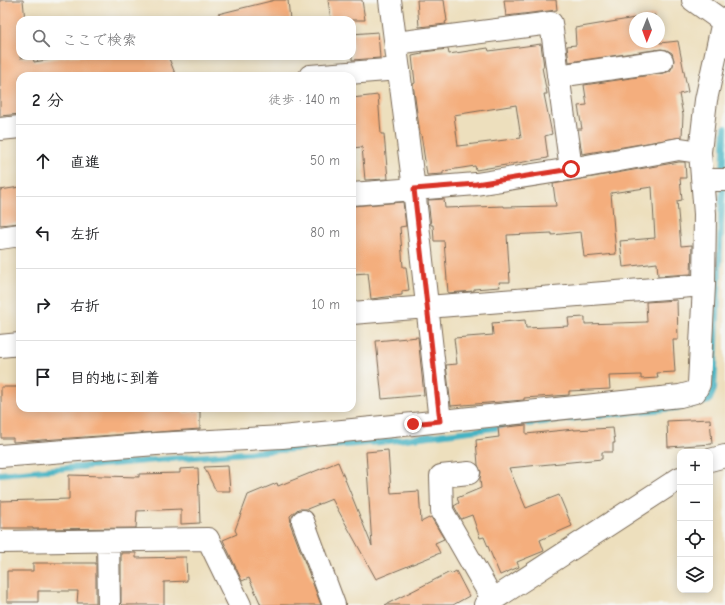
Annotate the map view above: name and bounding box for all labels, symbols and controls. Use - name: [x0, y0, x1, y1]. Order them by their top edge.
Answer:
- north arrow: [629, 12, 665, 48]
- search box: [16, 16, 356, 60]
- icon: search: [30, 27, 52, 49]
- text: ここで検索: [62, 31, 137, 49]
- text: 2 分: [32, 91, 64, 110]
- text: 徒歩 · 140 m: [269, 92, 340, 107]
- icon: ahead: [32, 150, 54, 172]
- text: 直進: [70, 153, 100, 171]
- text: 50 m: [310, 153, 340, 168]
- route start: [562, 160, 580, 178]
- icon: left: [32, 222, 54, 244]
- text: 左折: [70, 225, 100, 243]
- text: 80 m: [310, 225, 340, 240]
- icon: right: [32, 294, 54, 316]
- text: 右折: [70, 297, 100, 315]
- text: 10 m: [312, 297, 340, 312]
- icon: arrive: [32, 366, 54, 388]
- text: 目的地に到着: [70, 369, 160, 387]
- route end: [404, 415, 422, 433]
- map controls: [677, 449, 713, 593]
- button: +: [677, 449, 713, 485]
- button: −: [677, 485, 713, 521]
- button: locate: [677, 521, 713, 557]
- button: layers: [677, 557, 713, 593]

